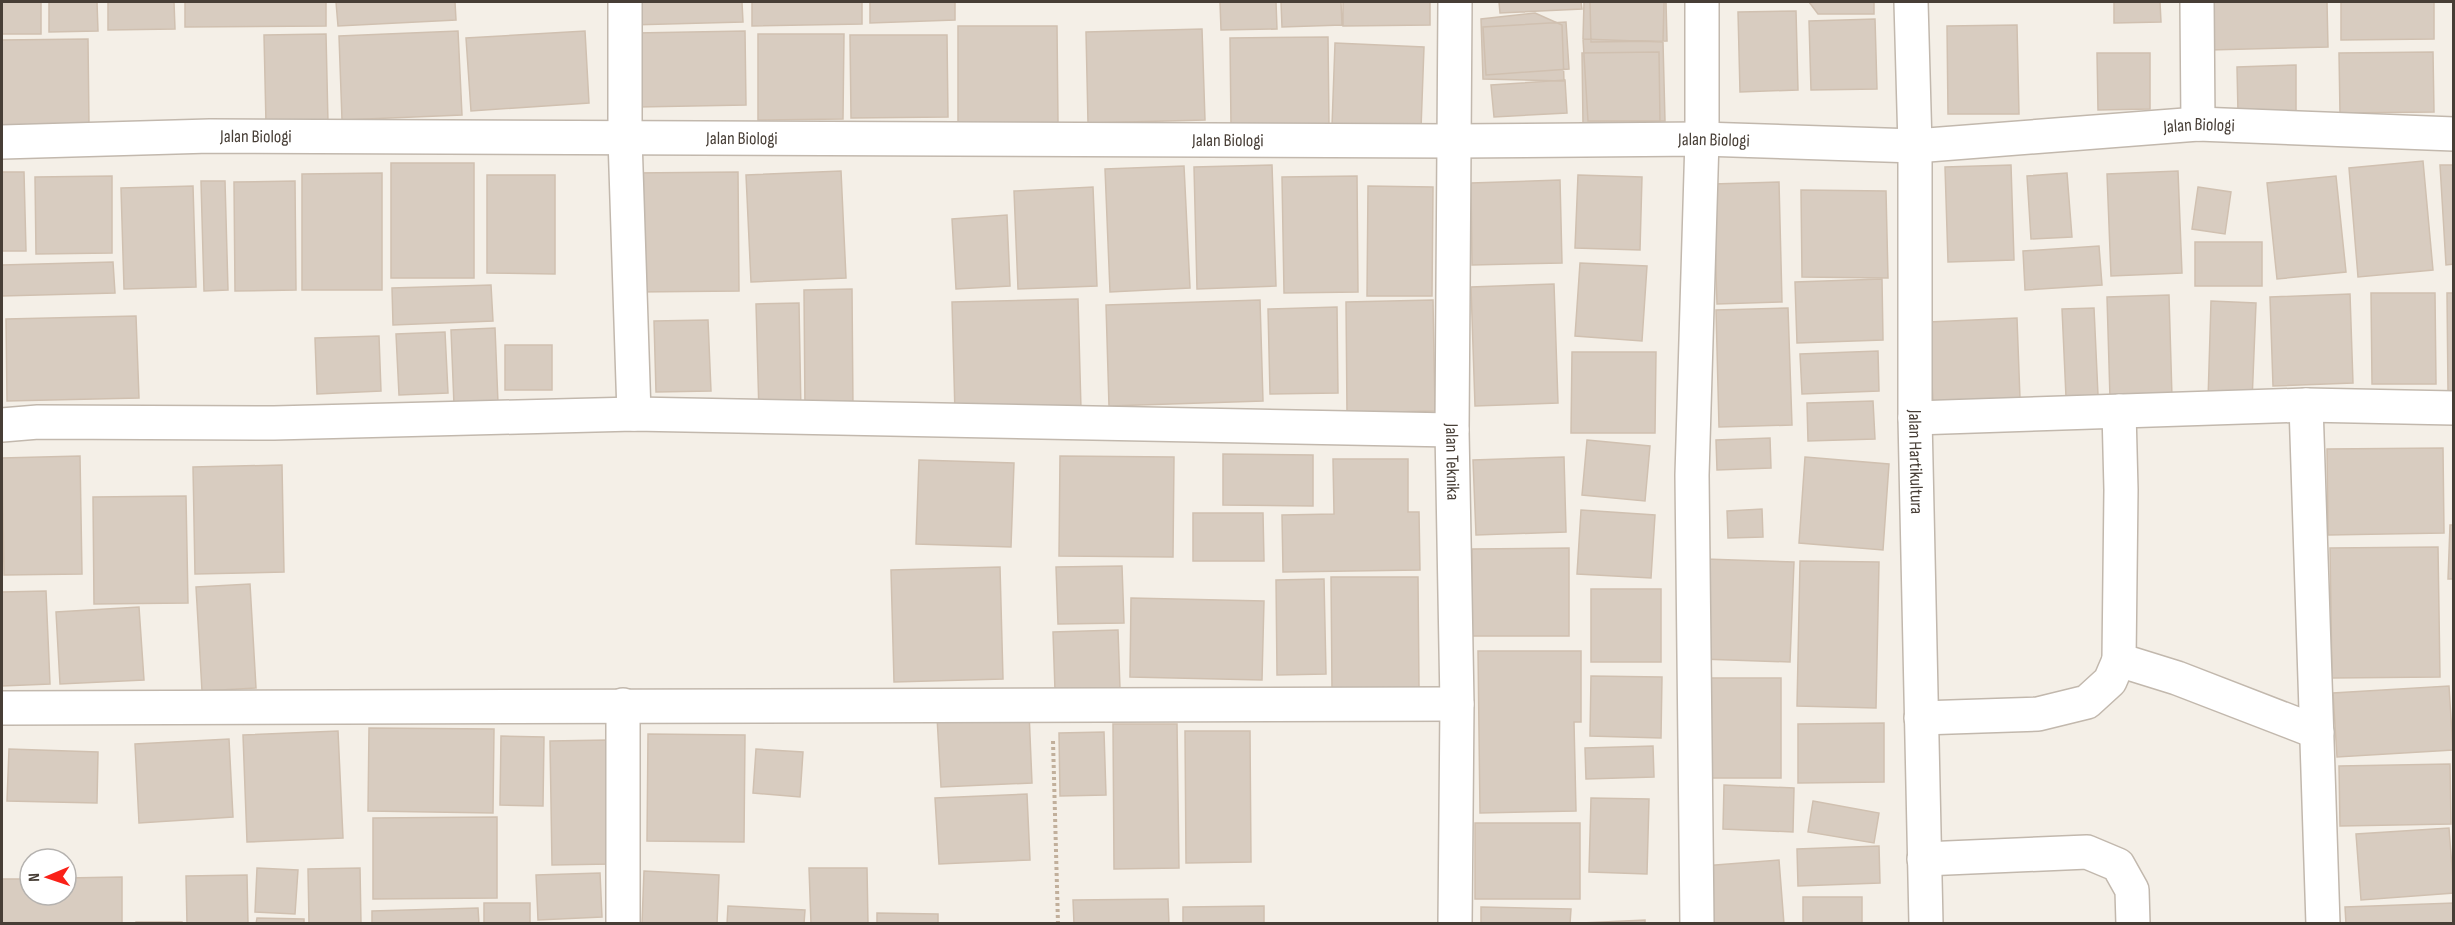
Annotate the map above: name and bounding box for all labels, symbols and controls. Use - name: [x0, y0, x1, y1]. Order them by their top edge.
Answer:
- street label: Jalan Biologi: [2161, 113, 2235, 137]
- street label: Jalan Biologi: [219, 126, 292, 147]
- street label: Jalan Biologi: [705, 127, 778, 149]
- street label: Jalan Biologi: [1677, 128, 1750, 151]
- street label: Jalan Biologi: [1191, 129, 1264, 151]
- street label: Jalan Hartikultura: [1905, 409, 1928, 514]
- street label: Jalan Teknika: [1441, 423, 1464, 501]
- north arrow: [18, 847, 78, 907]
- text: N: [25, 873, 44, 882]

